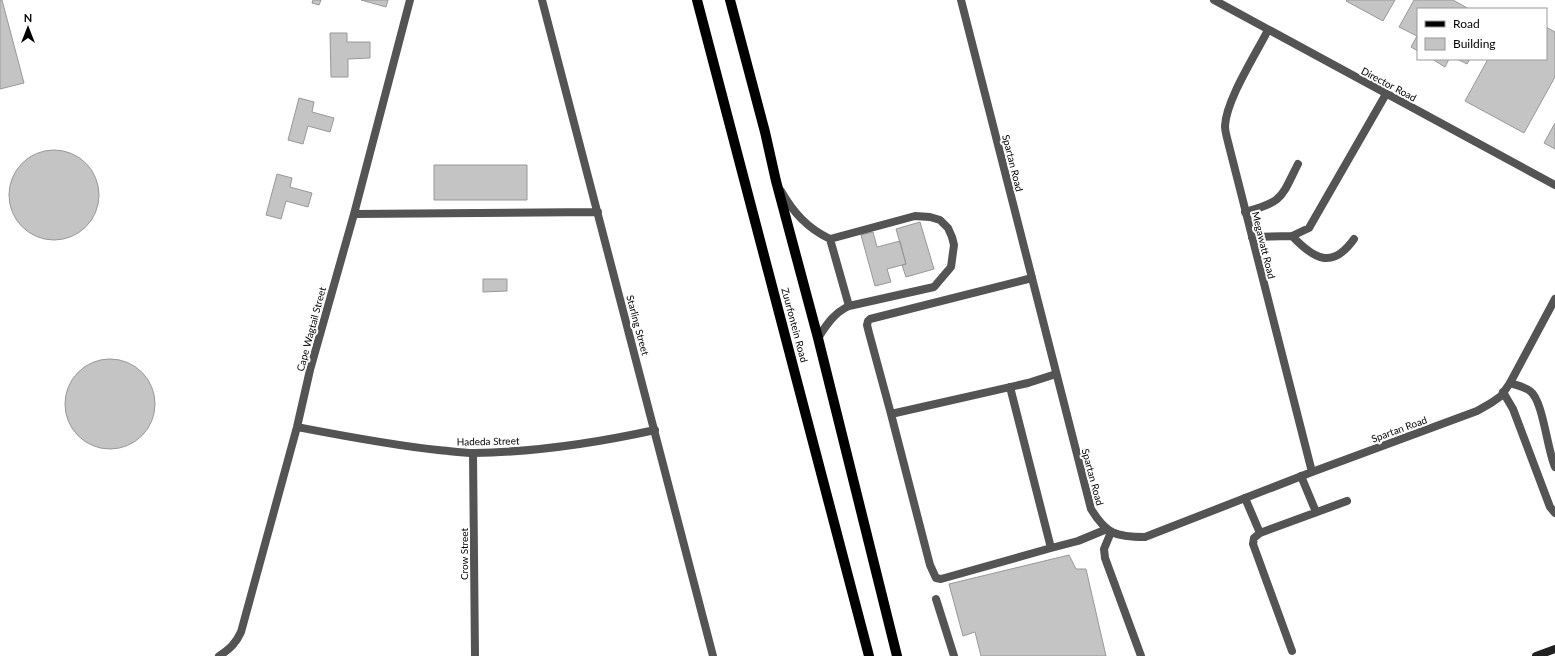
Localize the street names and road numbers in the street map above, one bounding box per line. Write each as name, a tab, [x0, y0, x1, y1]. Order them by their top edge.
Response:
street label: Director Road	[1359, 64, 1419, 104]
street label: Spartan Road	[1000, 133, 1026, 193]
street label: Megawatt Road	[1250, 210, 1278, 280]
street label: Cape Wagtail Street	[294, 285, 328, 373]
street label: Zuurfontein Road	[779, 286, 811, 364]
street label: Starling Street	[624, 294, 652, 357]
street label: Spartan Road	[1369, 413, 1429, 445]
street label: Hadeda Street	[457, 434, 520, 448]
street label: Spartan Road	[1080, 447, 1106, 507]
street label: Crow Street	[458, 527, 470, 580]

